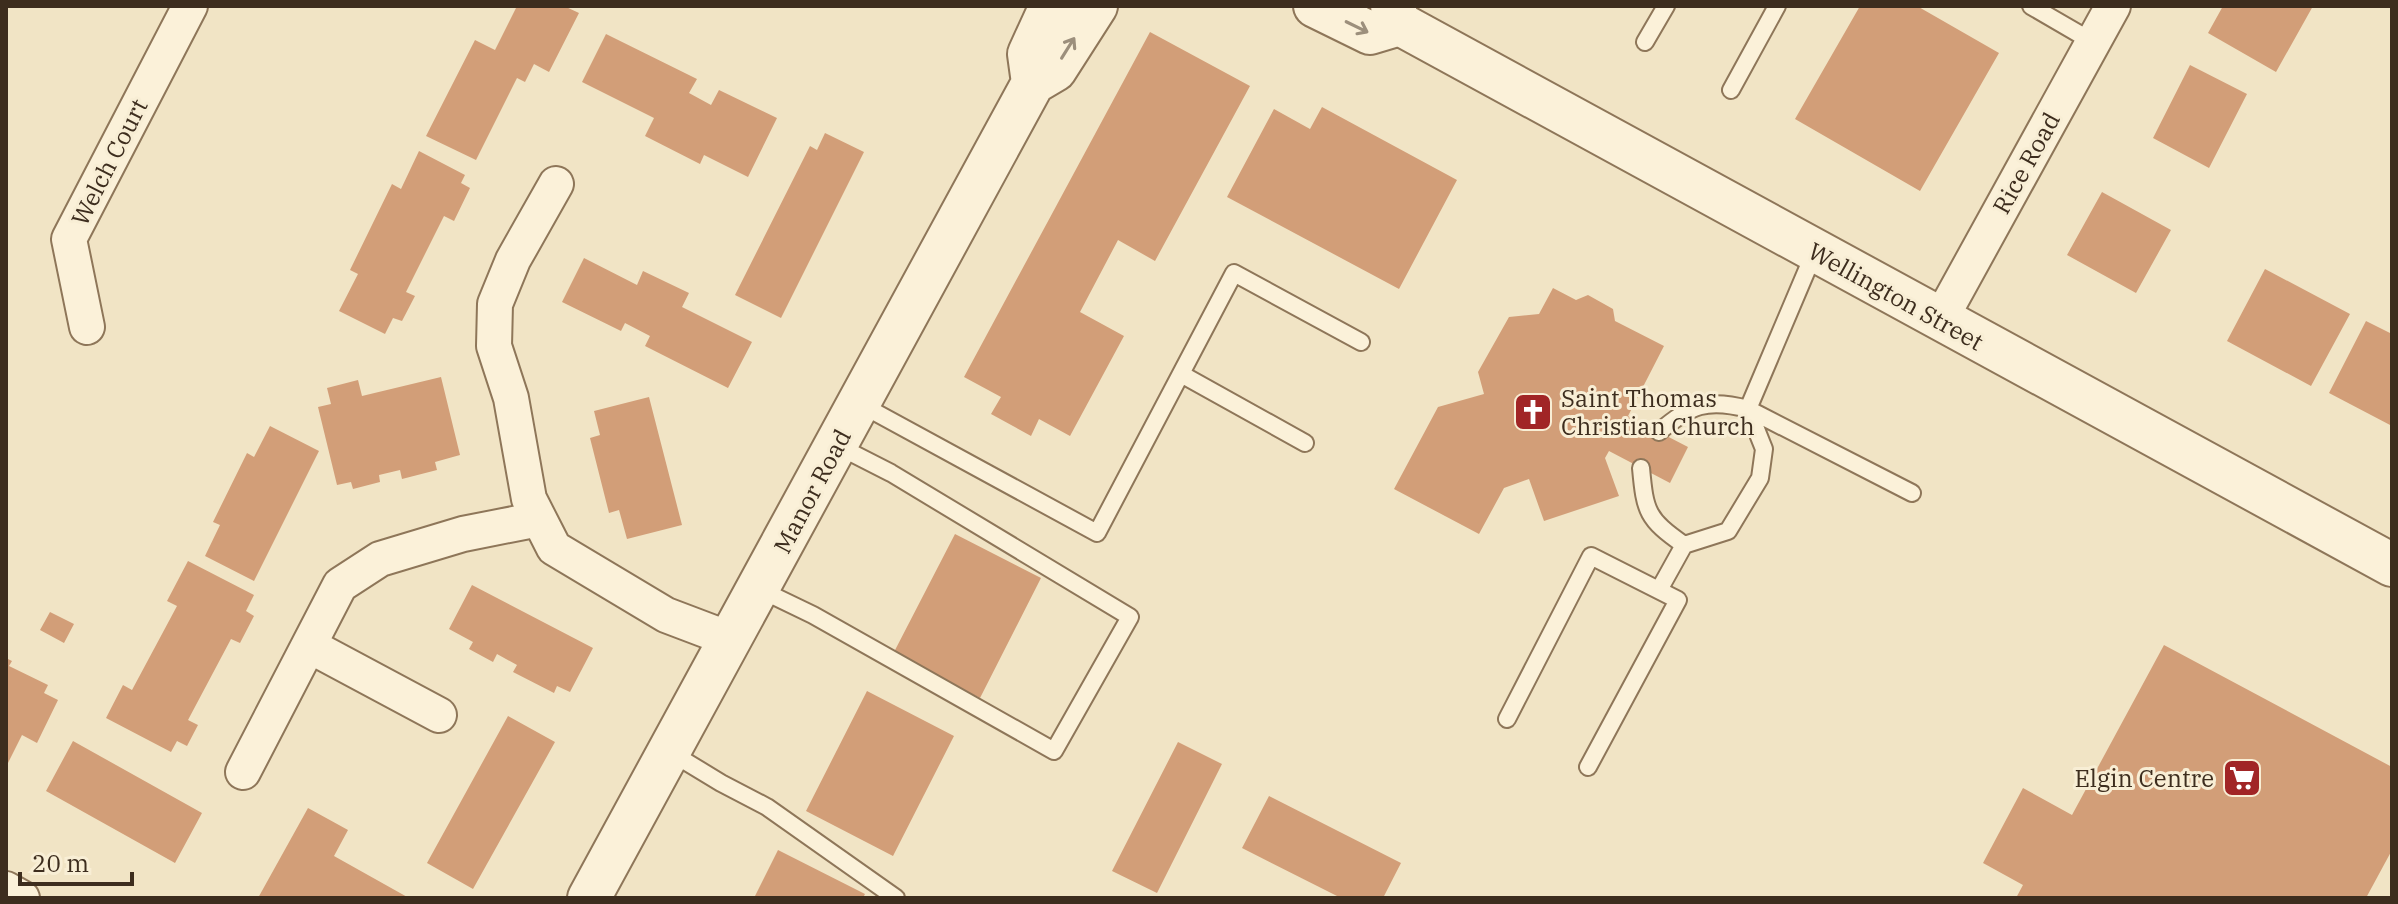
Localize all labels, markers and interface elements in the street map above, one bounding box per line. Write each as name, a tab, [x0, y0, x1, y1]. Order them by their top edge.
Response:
one-way arrow	[1344, 19, 1368, 35]
one-way arrow	[1060, 37, 1076, 60]
street label: Welch Court	[63, 93, 155, 231]
street label: Rice Road	[1985, 106, 2067, 220]
street label: Wellington Street	[1803, 235, 1989, 357]
place label: Saint Thomas Christian Church	[1561, 382, 1755, 442]
church icon: Saint Thomas Christian Church	[1512, 391, 1554, 433]
street label: Manor Road	[766, 423, 858, 559]
supermarket icon: Elgin Centre	[2221, 757, 2263, 799]
place label: Elgin Centre	[2074, 762, 2214, 794]
scale bar	[20, 836, 132, 886]
text: 20 m	[32, 847, 89, 879]

